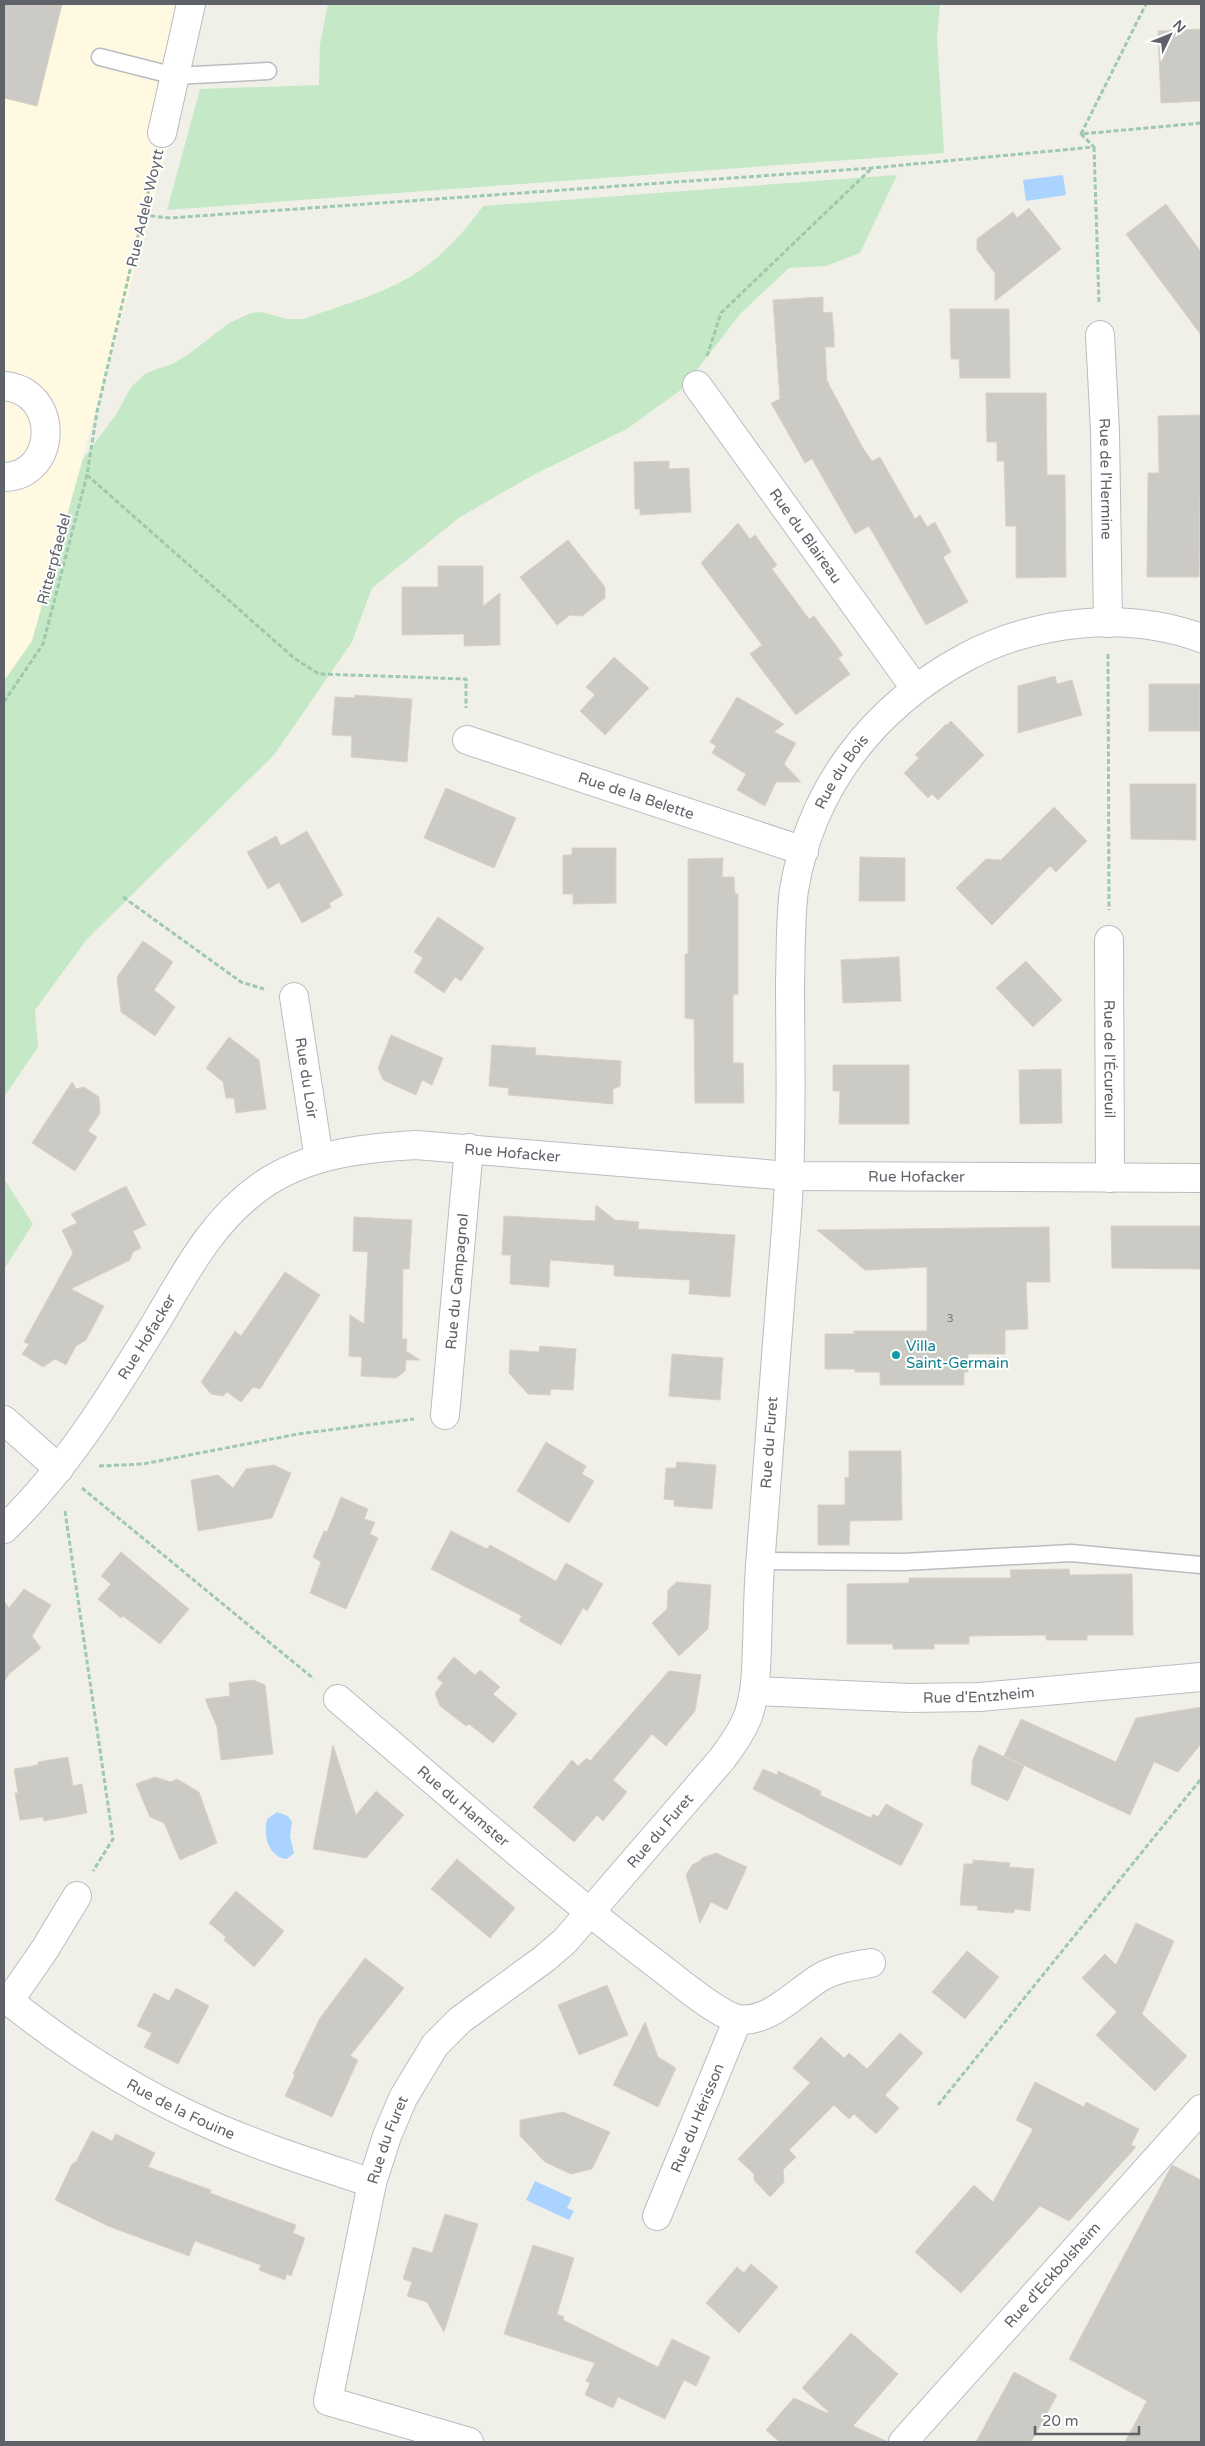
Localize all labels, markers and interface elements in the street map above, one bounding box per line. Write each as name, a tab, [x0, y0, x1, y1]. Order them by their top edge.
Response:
north arrow	[1145, 10, 1195, 60]
text: N	[1169, 17, 1189, 36]
street label: Rue Adele Woytt	[123, 147, 167, 269]
street label: Rue de l'Hermine	[1095, 418, 1116, 540]
street label: Rue du Blaireau	[765, 485, 846, 587]
street label: Ritterpfaedel	[33, 512, 75, 606]
street label: Rue du Bois	[811, 731, 872, 812]
street label: Rue de la Belette	[576, 768, 696, 823]
street label: Rue de l'Écureuil	[1100, 1000, 1119, 1118]
street label: Rue du Loir	[291, 1036, 322, 1120]
street label: Rue Hofacker	[463, 1140, 562, 1166]
street label: Rue Hofacker	[868, 1167, 965, 1186]
street label: Rue du Campagnol	[442, 1213, 472, 1350]
street label: Rue Hofacker	[114, 1291, 180, 1383]
house number: 3	[946, 1311, 954, 1325]
place label: Villa Saint-Germain	[906, 1337, 1009, 1372]
marker: Villa Saint-Germain	[890, 1349, 902, 1361]
street label: Rue du Furet	[757, 1396, 782, 1489]
street label: Rue d'Entzheim	[923, 1683, 1035, 1707]
street label: Rue du Hamster	[414, 1762, 513, 1851]
street label: Rue du Furet	[623, 1790, 697, 1872]
street label: Rue du Hérisson	[667, 2061, 728, 2175]
street label: Rue de la Fouine	[123, 2075, 238, 2143]
street label: Rue du Furet	[363, 2093, 412, 2186]
street label: Rue d'Eckbolsheim	[1001, 2219, 1104, 2332]
scale bar	[1035, 2404, 1139, 2436]
text: 20 m	[1042, 2412, 1079, 2430]

